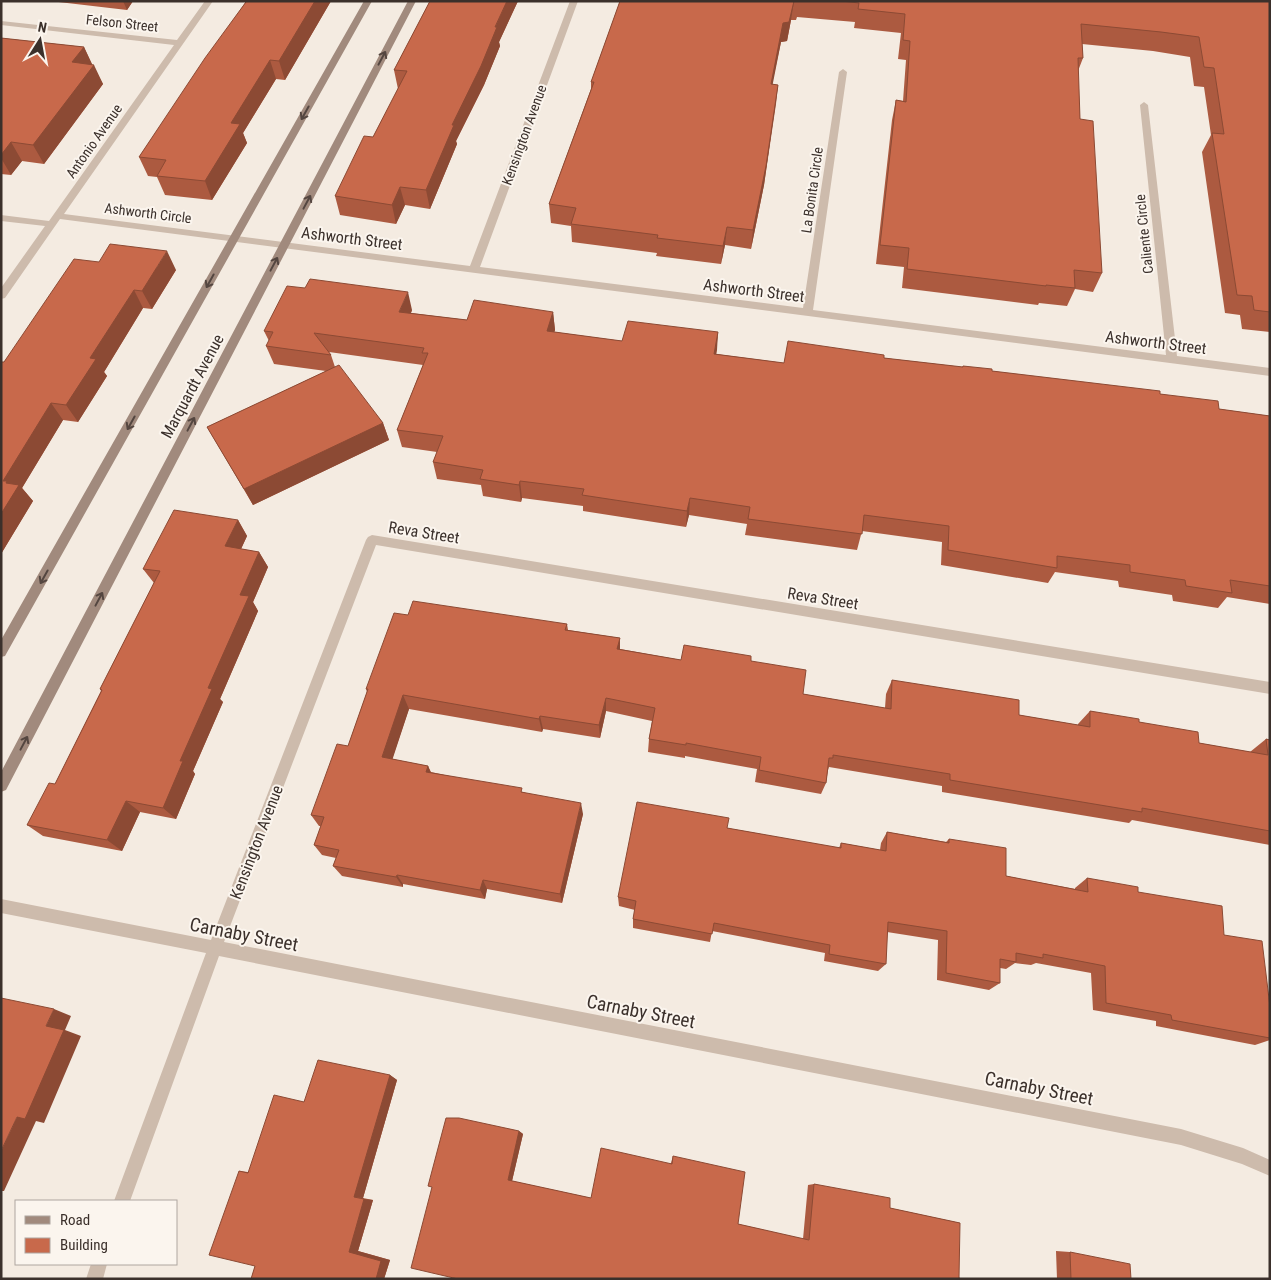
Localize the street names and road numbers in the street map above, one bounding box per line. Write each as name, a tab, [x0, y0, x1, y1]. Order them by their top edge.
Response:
street label: Felson Street	[85, 11, 159, 35]
street label: Kensington Avenue	[498, 82, 550, 187]
street label: Antonio Avenue	[63, 101, 126, 181]
street label: La Bonita Circle	[798, 145, 826, 234]
street label: Caliente Circle	[1132, 193, 1156, 275]
street label: Ashworth Circle	[104, 200, 193, 226]
street label: Ashworth Street	[300, 223, 404, 254]
street label: Ashworth Street	[702, 275, 806, 306]
street label: Ashworth Street	[1104, 327, 1208, 358]
street label: Marquardt Avenue	[157, 331, 228, 441]
street label: Reva Street	[387, 518, 461, 548]
street label: Reva Street	[786, 584, 860, 614]
street label: Kensington Avenue	[226, 783, 287, 902]
street label: Carnaby Street	[188, 913, 300, 956]
street label: Carnaby Street	[585, 990, 697, 1033]
street label: Carnaby Street	[983, 1067, 1095, 1110]

